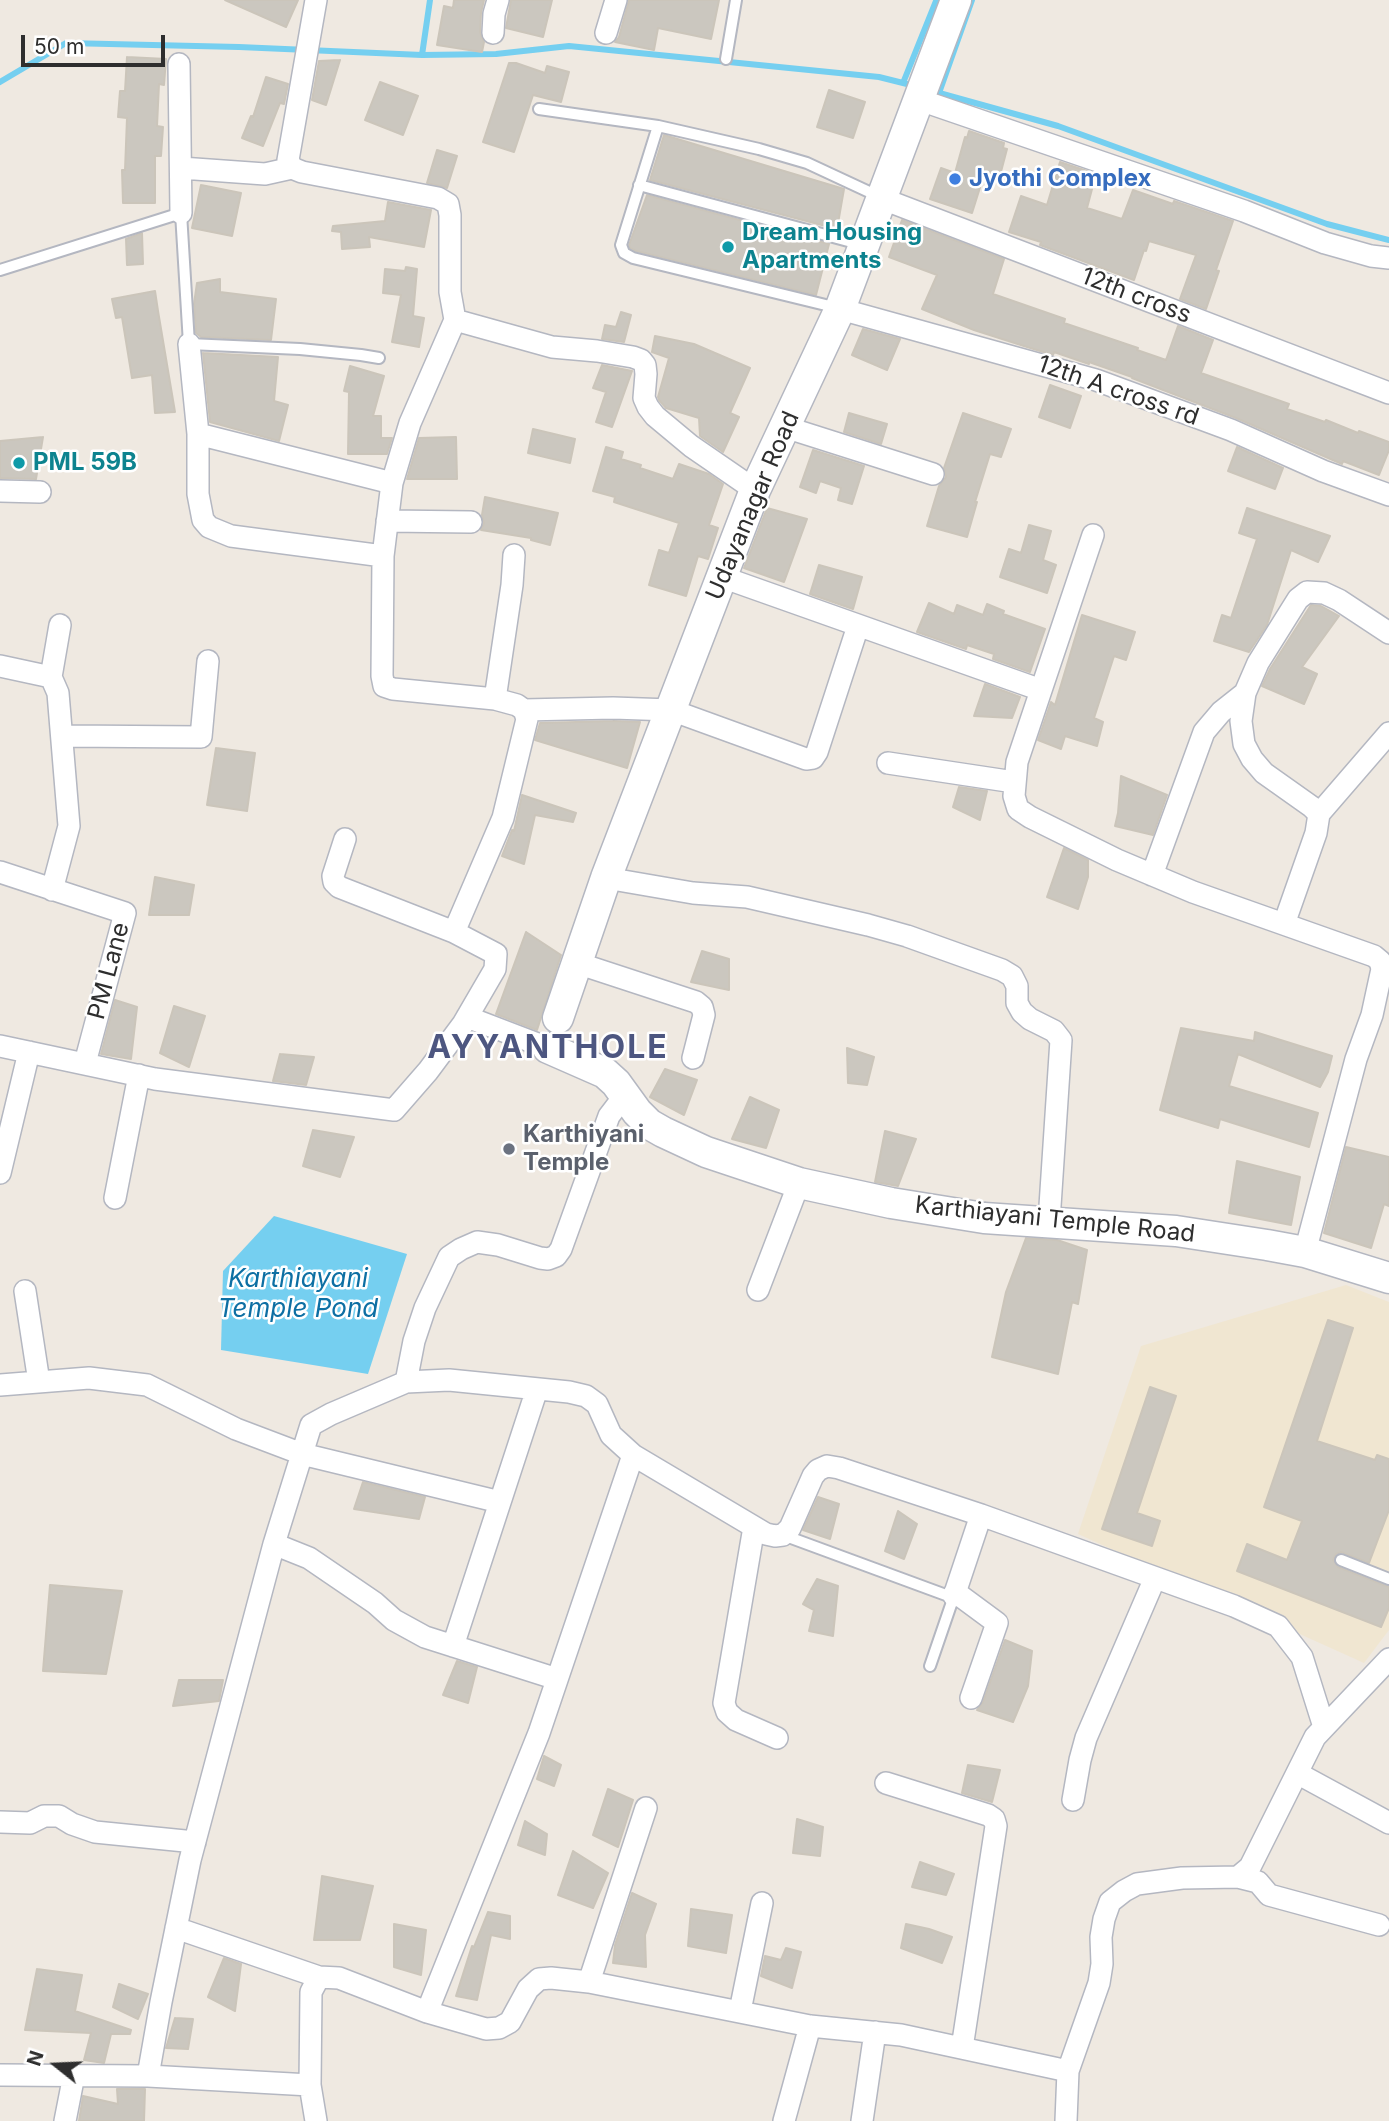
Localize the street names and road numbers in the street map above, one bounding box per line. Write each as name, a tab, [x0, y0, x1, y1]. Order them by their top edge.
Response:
street label: 12th cross	[1077, 262, 1195, 330]
street label: 12th A cross rd	[1034, 350, 1202, 432]
street label: Udayanagar Road	[700, 407, 806, 605]
street label: PM Lane	[82, 919, 136, 1023]
street label: Karthiayani Temple Road	[914, 1191, 1196, 1249]

